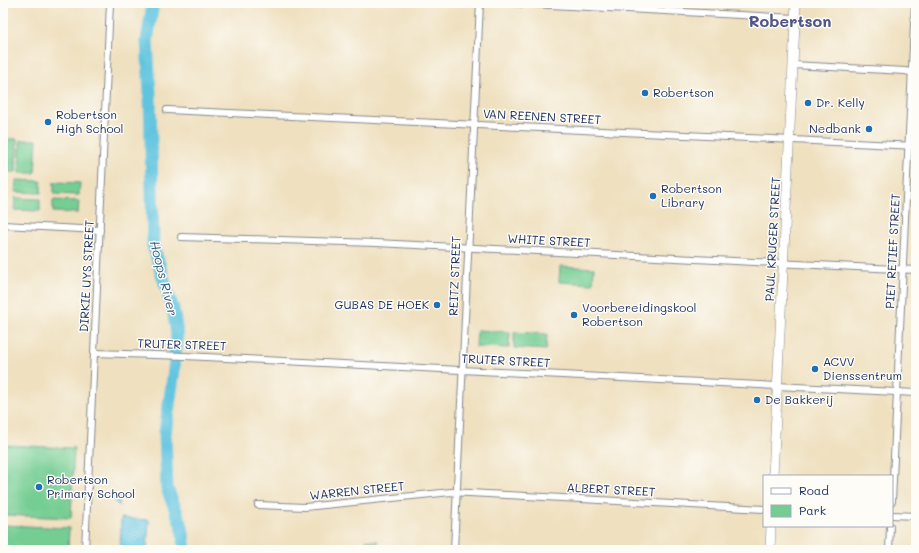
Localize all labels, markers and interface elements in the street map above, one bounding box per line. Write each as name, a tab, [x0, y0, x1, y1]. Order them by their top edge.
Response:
district label: Robertson	[749, 10, 831, 31]
place label: Robertson	[653, 84, 714, 100]
marker: Robertson	[640, 88, 650, 98]
place label: Dr. Kelly	[816, 94, 865, 110]
marker: Dr. Kelly	[803, 98, 813, 108]
street label: VAN REENEN STREET	[483, 105, 602, 127]
place label: Robertson High School	[56, 106, 124, 136]
marker: Robertson High School	[43, 117, 53, 127]
place label: Nedbank	[809, 120, 861, 136]
marker: Nedbank	[864, 124, 874, 134]
street label: PAUL KRUGER STREET	[761, 176, 783, 302]
place label: Robertson Library	[661, 180, 722, 210]
marker: Robertson Library	[648, 191, 658, 201]
street label: PIET RETIEF STREET	[881, 193, 903, 309]
street label: DIRKIE UYS STREET	[75, 219, 97, 333]
street label: WHITE STREET	[507, 230, 591, 250]
street label: REITZ STREET	[445, 235, 463, 316]
water label: Hoops River	[147, 238, 182, 318]
place label: GUBAS DE HOEK	[335, 296, 430, 312]
place label: Voorbereidingskool Robertson	[582, 299, 697, 329]
marker: GUBAS DE HOEK	[432, 300, 442, 310]
marker: Voorbereidingskool Robertson	[569, 310, 579, 320]
street label: TRUTER STREET	[137, 334, 227, 354]
street label: TRUTER STREET	[461, 350, 551, 370]
place label: ACVV Dienssentrum	[823, 353, 902, 383]
marker: ACVV Dienssentrum	[810, 364, 820, 374]
place label: De Bakkerij	[765, 391, 833, 407]
marker: De Bakkerij	[752, 395, 762, 405]
place label: Robertson Primary School	[47, 471, 135, 501]
legend	[763, 475, 893, 527]
street label: WARREN STREET	[309, 477, 405, 503]
street label: ALBERT STREET	[566, 479, 656, 499]
marker: Robertson Primary School	[34, 482, 44, 492]
text: Road	[799, 482, 829, 498]
text: Park	[799, 502, 826, 518]

